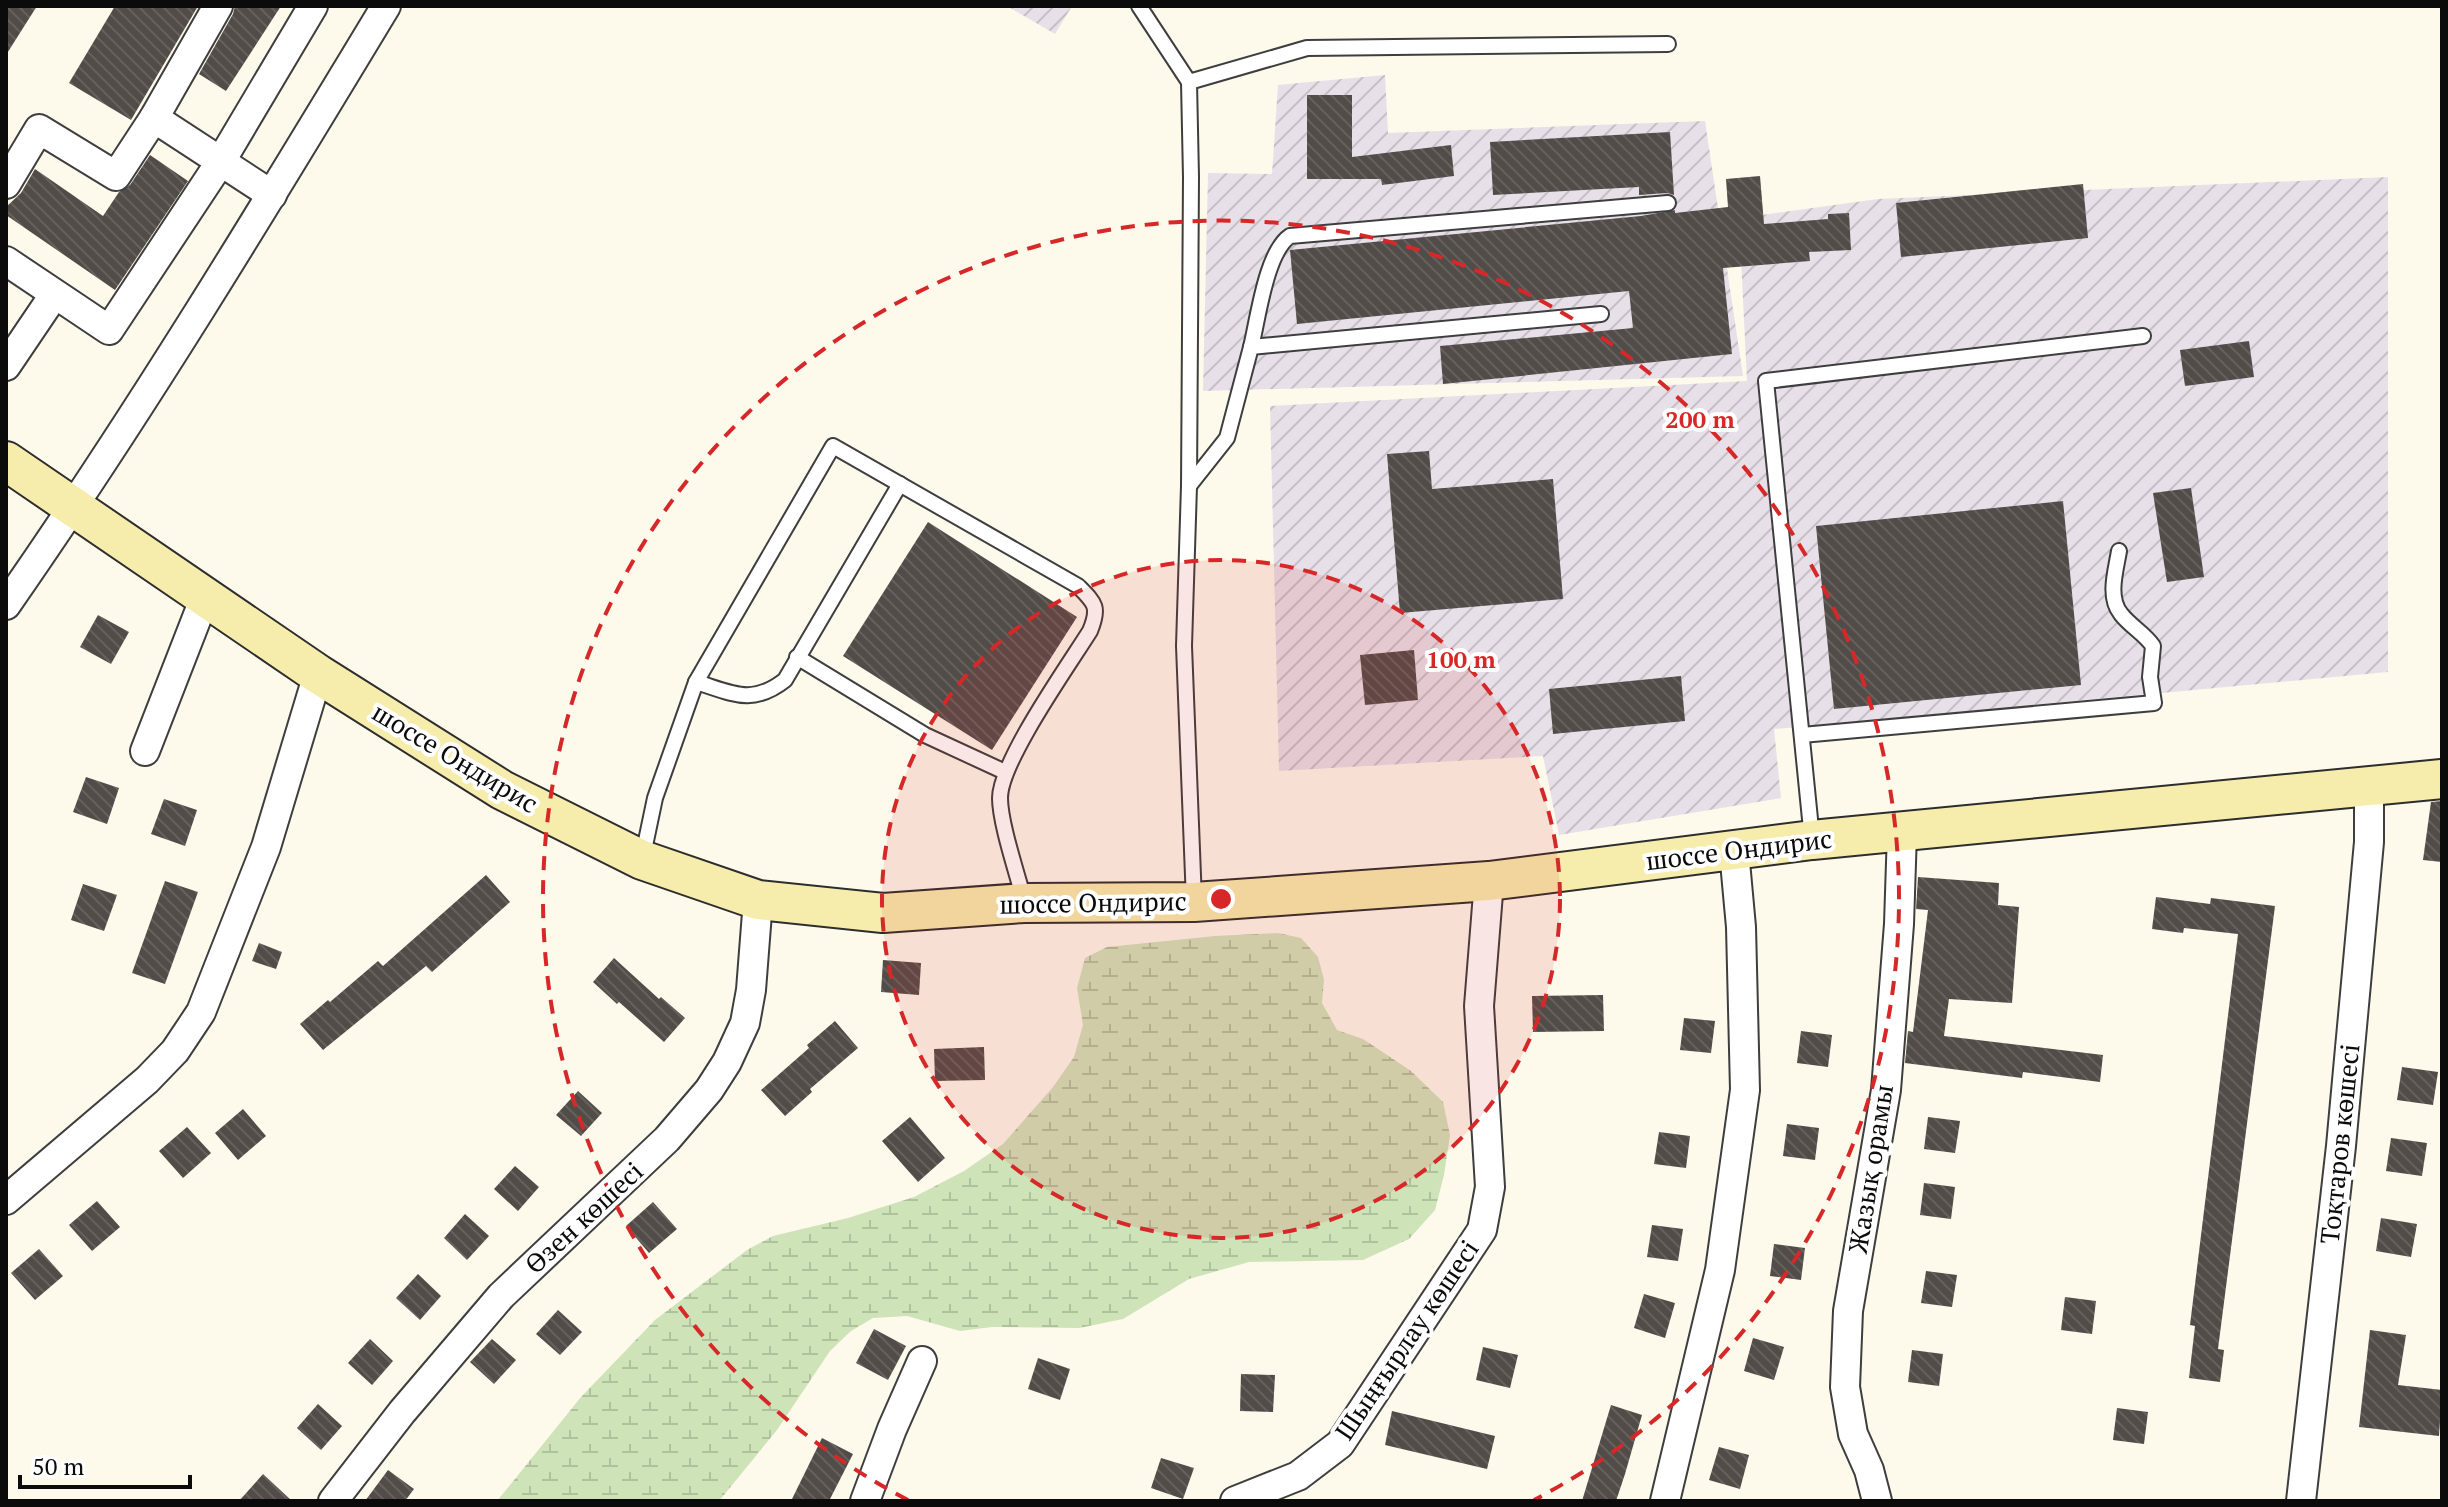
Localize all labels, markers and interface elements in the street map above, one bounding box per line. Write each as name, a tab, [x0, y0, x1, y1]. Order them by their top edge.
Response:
text: 200 m	[1665, 403, 1735, 435]
text: 100 m	[1426, 643, 1496, 675]
street label: шоссе Ондирис	[366, 694, 545, 820]
street label: шоссе Ондирис	[1644, 821, 1834, 877]
street label: шоссе Ондирис	[999, 883, 1187, 921]
centre of rings	[1207, 885, 1235, 913]
street label: Тоқтаров көшесі	[2312, 1042, 2366, 1246]
street label: Жазық орамы	[1840, 1082, 1900, 1256]
street label: Өзен көшесі	[517, 1154, 650, 1281]
street label: Шыңғырлау көшесі	[1327, 1233, 1486, 1446]
scale bar	[20, 1439, 190, 1489]
text: 50 m	[32, 1450, 84, 1482]

